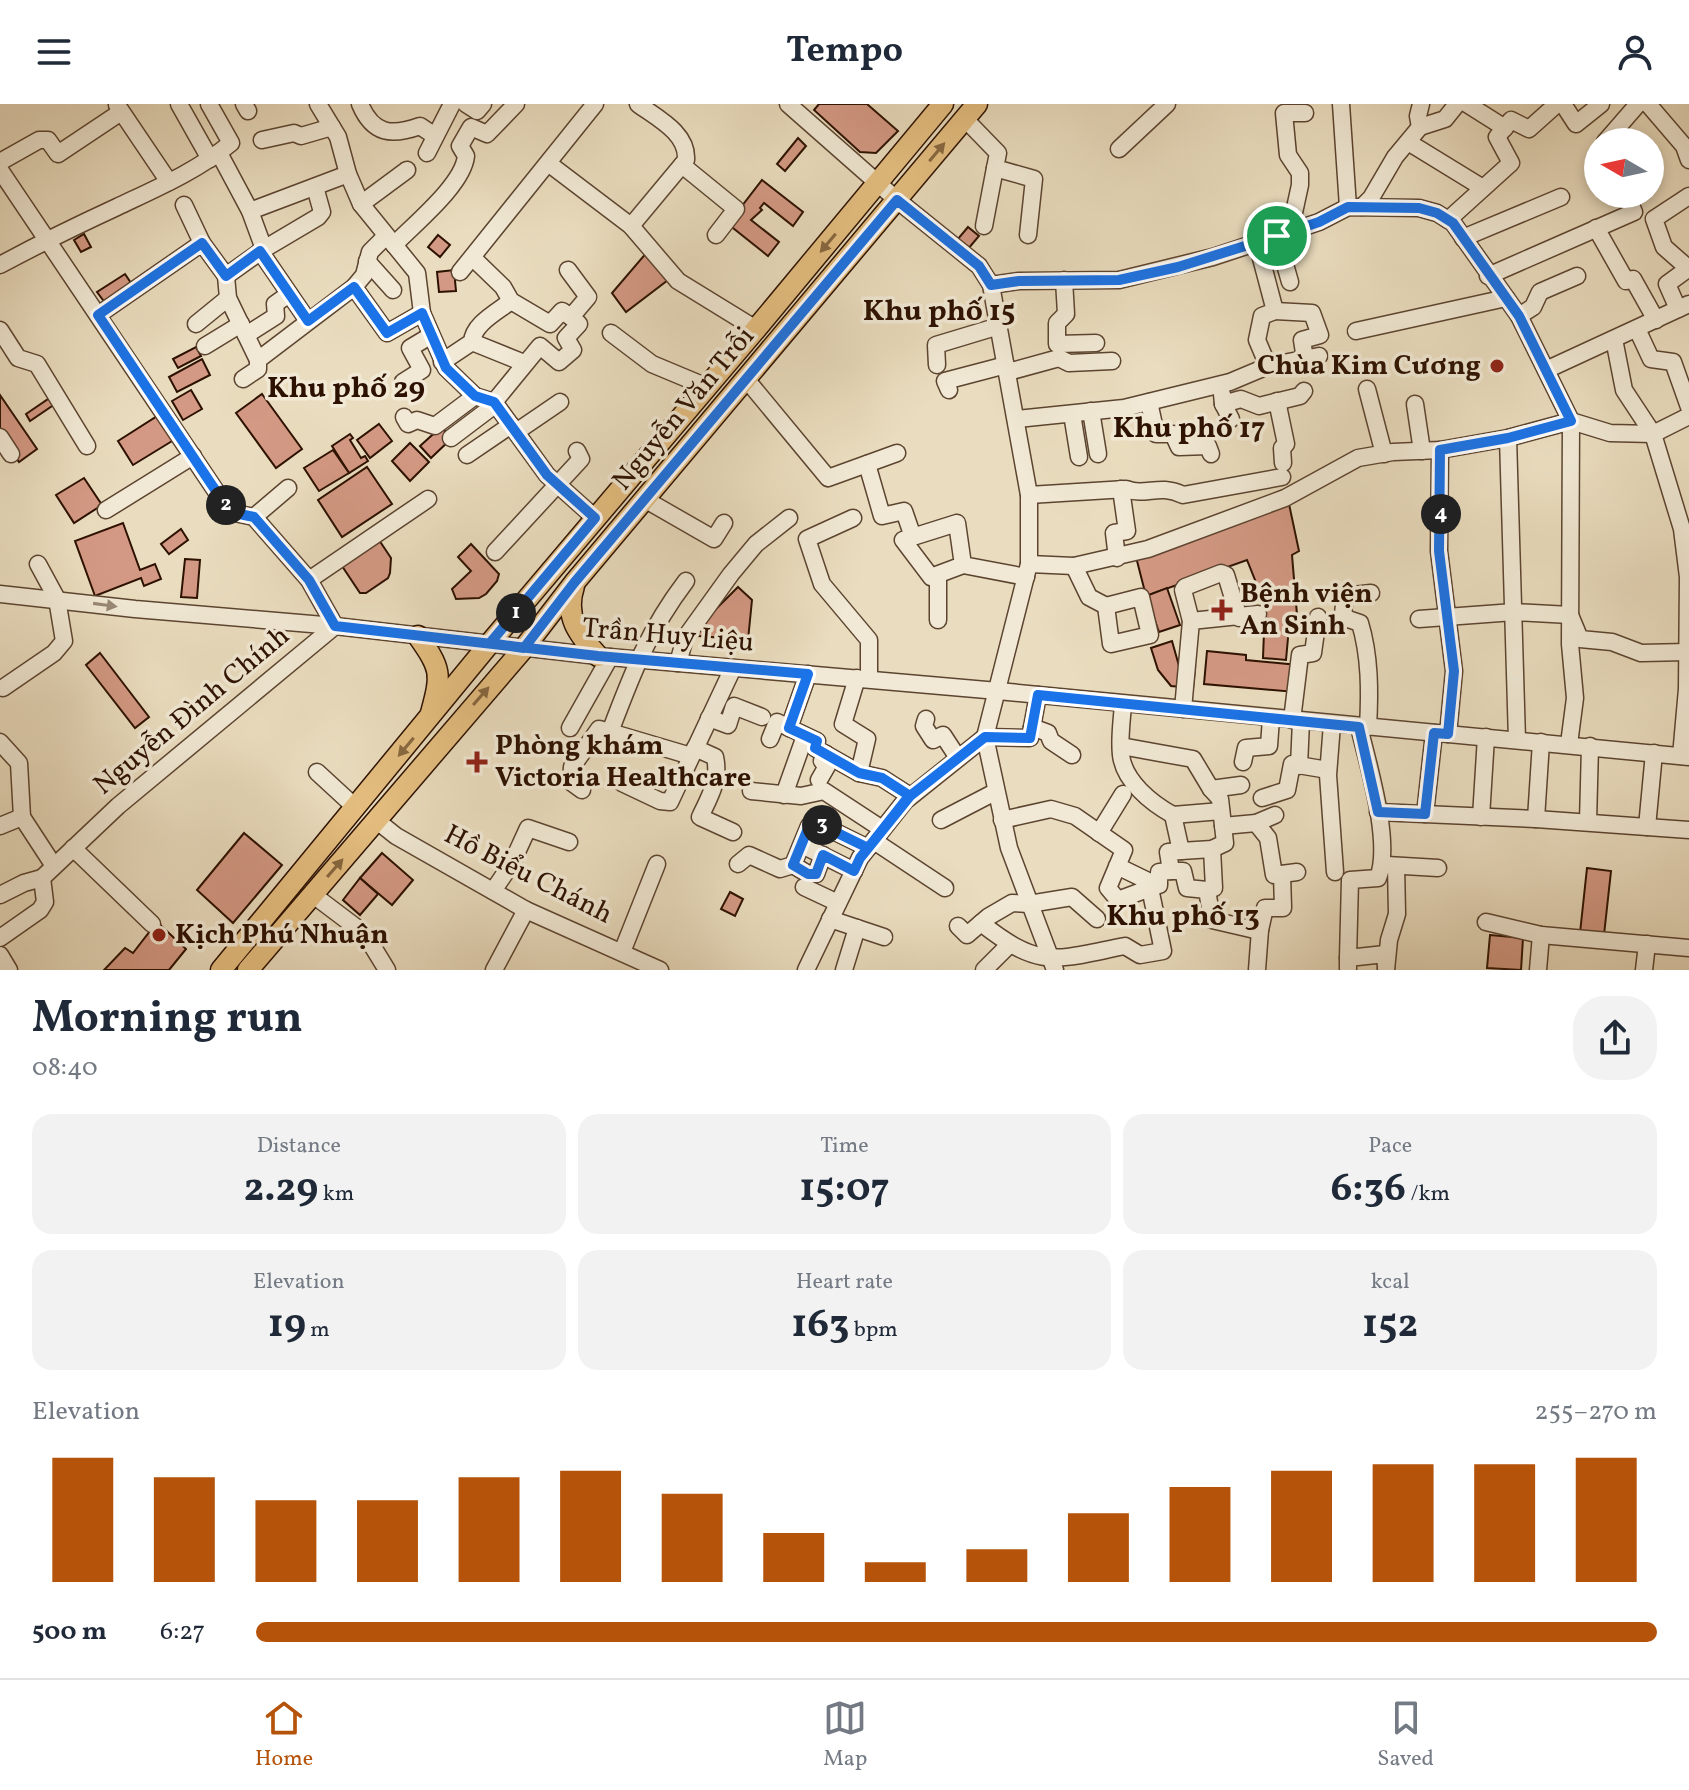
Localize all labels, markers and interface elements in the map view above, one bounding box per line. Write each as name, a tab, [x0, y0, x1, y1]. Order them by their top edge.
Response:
text: Tempo	[786, 27, 903, 77]
icon: menu	[32, 30, 76, 74]
icon: person	[1613, 30, 1657, 74]
north arrow	[1584, 128, 1664, 208]
map controls	[1584, 128, 1664, 208]
one-way arrow	[928, 142, 945, 162]
pin	[1243, 202, 1311, 270]
icon: arrive	[1255, 214, 1299, 258]
one-way arrow	[820, 233, 837, 253]
district label: Khu phố 15	[863, 291, 1015, 333]
street label: Nguyễn Văn Trỗi	[604, 319, 764, 499]
place label: Chùa Kim Cương	[1257, 347, 1481, 386]
marker: Chùa Kim Cương	[1488, 357, 1506, 375]
district label: Khu phố 29	[267, 368, 425, 410]
district label: Khu phố 17	[1113, 408, 1265, 450]
pin: 2	[206, 485, 246, 525]
text: 2	[220, 489, 232, 520]
pin: 4	[1421, 494, 1461, 534]
text: 4	[1434, 498, 1448, 529]
place label: Bệnh viện An Sinh	[1240, 575, 1373, 646]
pin: 1	[496, 593, 536, 633]
text: 1	[512, 597, 520, 628]
one-way arrow	[93, 599, 118, 612]
marker: Bệnh viện An Sinh	[1211, 599, 1233, 621]
street label: Trần Huy Liệu	[580, 609, 756, 663]
street label: Nguyễn Đình Chính	[86, 617, 298, 805]
one-way arrow	[472, 686, 489, 706]
place label: Phòng khám Victoria Healthcare	[495, 727, 751, 798]
one-way arrow	[398, 737, 415, 757]
marker: Phòng khám Victoria Healthcare	[466, 751, 488, 773]
pin: 3	[802, 805, 842, 845]
text: 3	[816, 809, 828, 840]
street label: Hồ Biểu Chánh	[437, 816, 619, 934]
one-way arrow	[326, 858, 343, 878]
district label: Khu phố 13	[1106, 896, 1260, 938]
place label: Kịch Phú Nhuận	[175, 916, 389, 955]
marker: Kịch Phú Nhuận	[150, 926, 168, 944]
text: Morning run	[32, 989, 303, 1050]
button: share	[1573, 996, 1657, 1080]
text: 08:40	[32, 1050, 98, 1086]
text: Distance	[257, 1131, 341, 1162]
text: Time	[820, 1131, 869, 1162]
text: Pace	[1368, 1131, 1412, 1162]
text: 2.29	[243, 1162, 318, 1218]
text: 15:07	[799, 1162, 890, 1218]
text: 6:36	[1330, 1162, 1406, 1218]
text: km	[318, 1179, 354, 1210]
text: /km	[1406, 1179, 1450, 1210]
text: Elevation	[253, 1267, 345, 1298]
text: Heart rate	[796, 1267, 893, 1298]
text: kcal	[1371, 1267, 1410, 1298]
text: 19	[268, 1298, 306, 1354]
text: 163	[791, 1298, 849, 1354]
text: 152	[1362, 1298, 1418, 1354]
text: m	[306, 1315, 330, 1346]
text: bpm	[849, 1315, 898, 1346]
text: Elevation	[32, 1394, 140, 1430]
text: 255–270 m	[1535, 1394, 1657, 1430]
text: 500 m	[32, 1614, 107, 1650]
text: 6:27	[160, 1614, 205, 1650]
tab: Home	[255, 1696, 313, 1775]
tab: Map	[823, 1696, 867, 1775]
tab: Saved	[1377, 1696, 1434, 1775]

